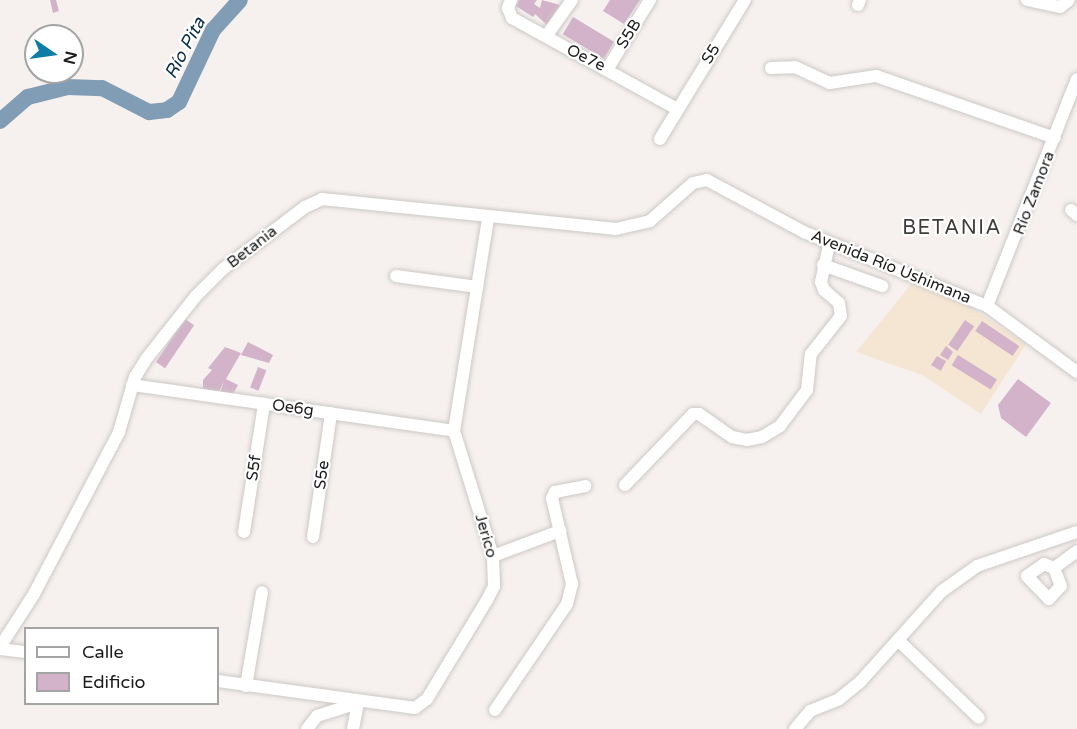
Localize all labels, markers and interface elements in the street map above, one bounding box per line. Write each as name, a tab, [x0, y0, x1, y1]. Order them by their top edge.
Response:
water label: Río Pita	[160, 14, 210, 82]
street label: S5B	[613, 16, 645, 52]
north arrow	[24, 24, 84, 84]
street label: Oe7e	[563, 40, 609, 76]
street label: S5	[698, 40, 724, 68]
text: N	[58, 49, 81, 66]
street label: Río Zamora	[1009, 148, 1059, 238]
district label: BETANIA	[902, 216, 1002, 240]
street label: Betania	[223, 222, 281, 272]
street label: Avenida Río Ushimana	[808, 226, 974, 308]
street label: Oe6g	[271, 396, 315, 420]
street label: S5f	[242, 454, 266, 482]
street label: S5e	[310, 459, 334, 491]
street label: Jerico	[471, 512, 501, 560]
legend	[24, 627, 219, 705]
text: Calle	[82, 641, 124, 663]
text: Edificio	[82, 671, 146, 693]

